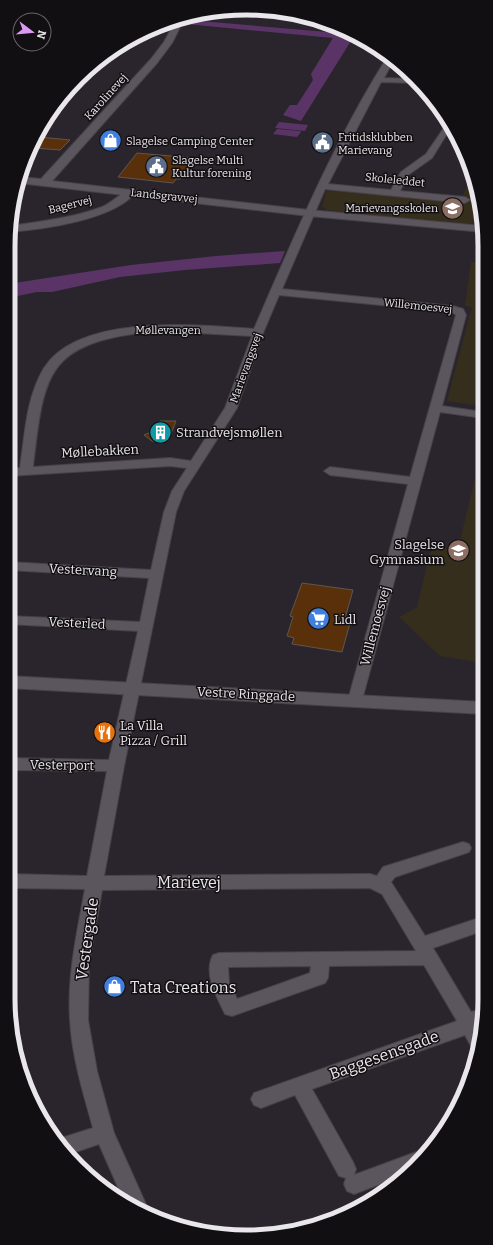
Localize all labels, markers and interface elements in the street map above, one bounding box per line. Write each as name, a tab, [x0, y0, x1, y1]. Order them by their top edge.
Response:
north arrow	[12, 12, 52, 52]
text: N	[34, 29, 49, 41]
street label: Karolinevej	[82, 71, 130, 123]
shop icon: Slagelse Camping Center	[97, 128, 123, 154]
public building icon: Fritidsklubben Marievang	[309, 130, 335, 156]
place label: Fritidsklubben Marievang	[338, 131, 413, 157]
place label: Slagelse Camping Center	[126, 135, 253, 148]
public building icon: Slagelse Multi Kultur forening	[144, 153, 170, 179]
place label: Slagelse Multi Kultur forening	[172, 154, 251, 180]
street label: Skoleleddet	[364, 170, 426, 190]
street label: Landsgravvej	[130, 186, 198, 206]
street label: Bagervej	[47, 193, 93, 217]
school or university icon: Marievangsskolen	[440, 195, 466, 221]
place label: Marievangsskolen	[345, 202, 438, 215]
street label: Willemoesvej	[383, 296, 453, 316]
street label: Møllevangen	[135, 324, 201, 337]
street label: Marievangsvej	[227, 331, 265, 405]
building icon: Strandvejsmøllen	[147, 419, 173, 445]
place label: Strandvejsmøllen	[176, 425, 283, 440]
street label: Møllebakken	[61, 441, 140, 461]
place label: Slagelse Gymnasium	[370, 537, 445, 567]
school or university icon: Slagelse Gymnasium	[446, 538, 472, 564]
street label: Vestervang	[49, 561, 117, 579]
street label: Willemoesvej	[357, 585, 393, 667]
supermarket icon: Lidl	[305, 606, 331, 632]
place label: Lidl	[334, 612, 357, 627]
street label: Vesterled	[48, 614, 106, 632]
street label: Vestre Ringgade	[197, 684, 295, 704]
place label: La Villa Pizza / Grill	[120, 718, 187, 748]
restaurant icon: La Villa Pizza / Grill	[92, 719, 118, 745]
street label: Vesterport	[30, 757, 95, 773]
street label: Marievej	[157, 873, 221, 892]
street label: Vestergade	[72, 897, 102, 981]
shop icon: Tata Creations	[102, 974, 128, 1000]
place label: Tata Creations	[130, 978, 236, 997]
street label: Baggesensgade	[327, 1026, 441, 1084]

